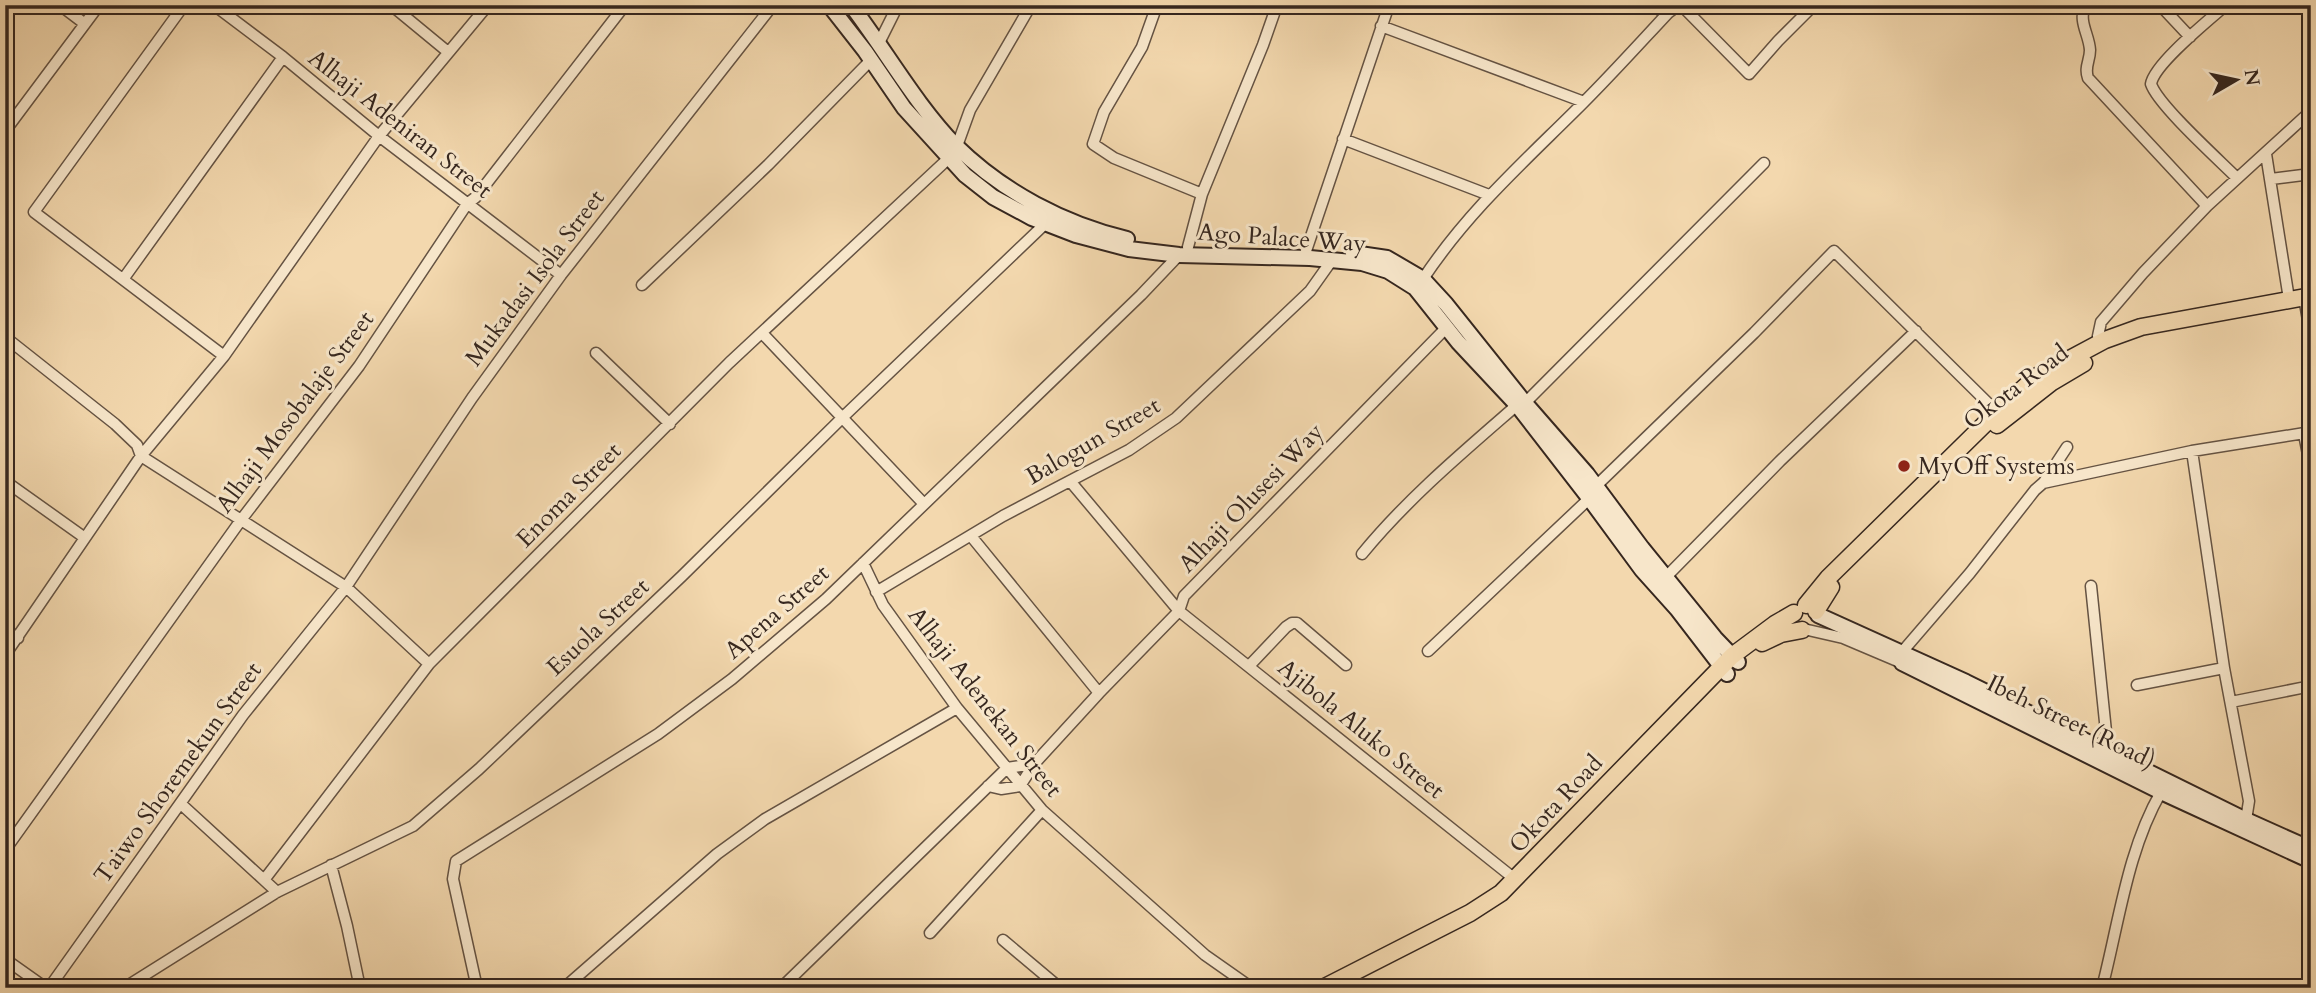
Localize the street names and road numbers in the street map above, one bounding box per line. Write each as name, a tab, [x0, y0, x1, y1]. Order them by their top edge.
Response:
street label: Alhaji Adeniran Street	[301, 42, 499, 206]
street label: Mukadasi Isola Street	[458, 183, 613, 373]
street label: Ago Palace Way	[1197, 216, 1368, 260]
street label: Alhaji Mosobalaje Street	[208, 304, 382, 520]
street label: Okota Road	[1957, 336, 2076, 437]
street label: Balogun Street	[1020, 389, 1167, 493]
street label: Alhaji Olusesi Way	[1171, 416, 1331, 580]
street label: Enoma Street	[509, 435, 629, 555]
street label: Apena Street	[718, 557, 837, 667]
street label: Esuola Street	[539, 570, 657, 683]
street label: Alhaji Adenekan Street	[900, 600, 1070, 804]
street label: Ajibola Aluko Street	[1271, 651, 1452, 807]
street label: Taiwo Shoremekun Street	[86, 655, 270, 890]
street label: Ibeh Street (Road)	[1981, 667, 2161, 777]
street label: Okota Road	[1502, 747, 1610, 860]

